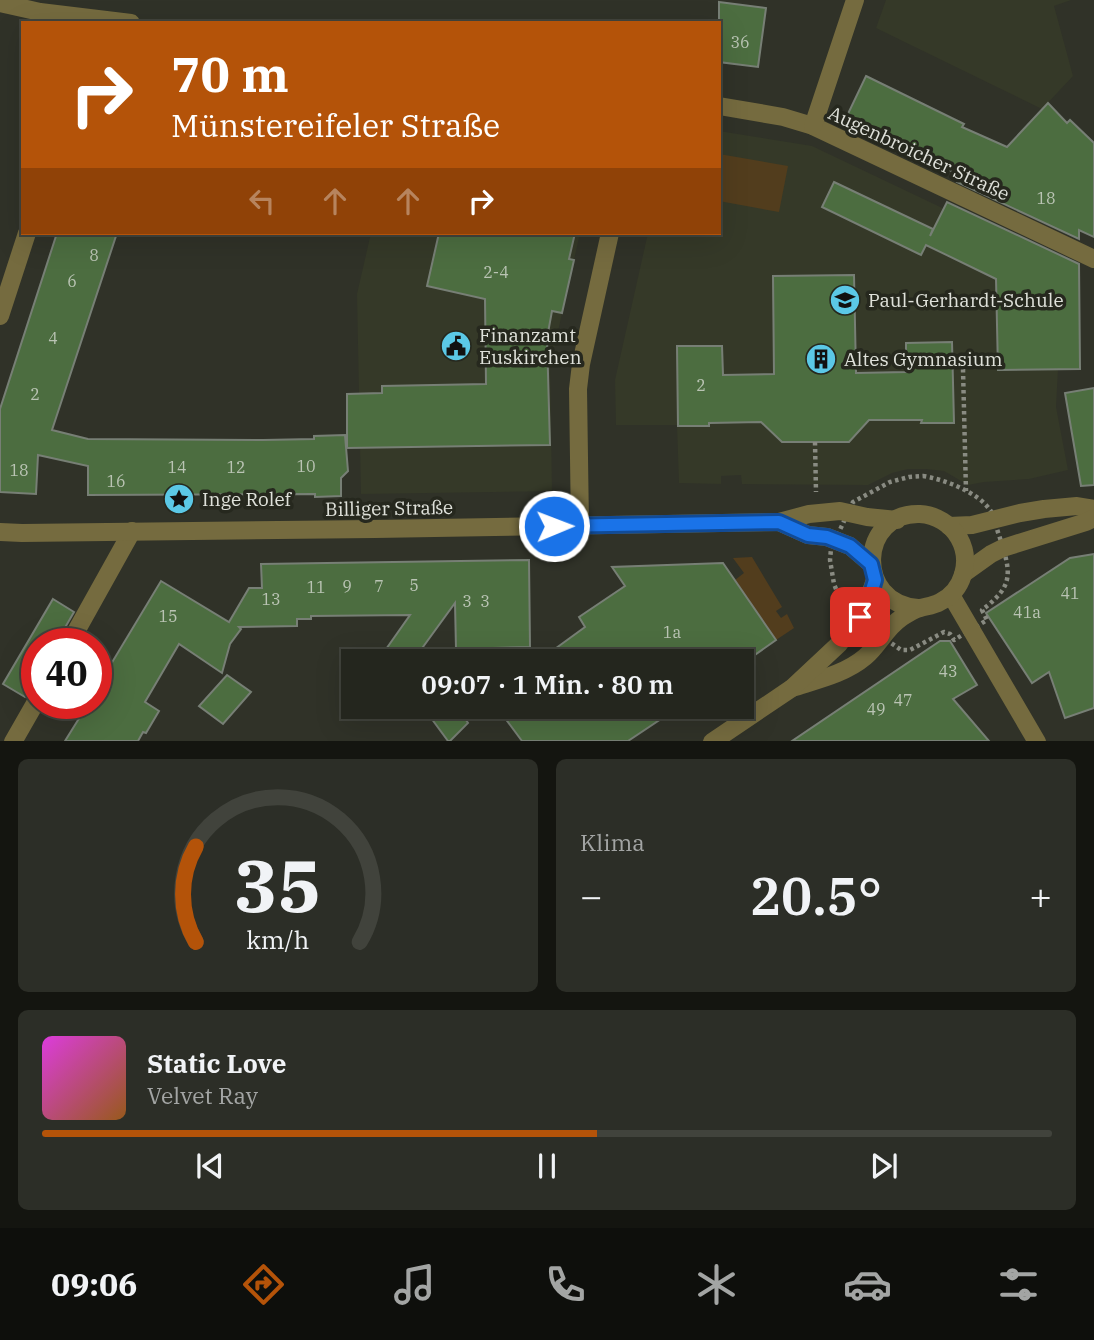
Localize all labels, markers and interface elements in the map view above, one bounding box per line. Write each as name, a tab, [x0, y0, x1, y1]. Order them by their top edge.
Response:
house number: 36	[730, 32, 750, 52]
text: 70 m	[171, 42, 289, 105]
icon: right	[56, 49, 147, 140]
street label: Augenbroicher Straße	[825, 100, 1013, 206]
text: Münstereifeler Straße	[171, 104, 500, 146]
icon: left	[243, 182, 281, 220]
icon: ahead	[316, 182, 354, 220]
icon: ahead	[389, 182, 427, 220]
icon: right	[462, 182, 500, 220]
house number: 18	[1036, 188, 1056, 208]
house number: 8	[89, 245, 99, 265]
house number: 2-4	[483, 262, 509, 282]
house number: 6	[67, 271, 77, 291]
school or university icon: Paul-Gerhardt-Schule	[828, 283, 862, 317]
place label: Paul-Gerhardt-Schule	[868, 288, 1064, 312]
place label: Finanzamt Euskirchen	[479, 323, 582, 369]
house number: 4	[48, 328, 58, 348]
public building icon: Finanzamt Euskirchen	[439, 329, 473, 363]
building icon: Altes Gymnasium	[804, 342, 838, 376]
place label: Altes Gymnasium	[844, 347, 1003, 371]
house number: 2	[696, 375, 706, 395]
house number: 2	[30, 384, 40, 404]
house number: 10	[296, 456, 316, 476]
house number: 14	[167, 457, 187, 477]
house number: 12	[226, 457, 246, 477]
house number: 18	[9, 460, 29, 480]
house number: 16	[106, 471, 126, 491]
place icon: Inge Rolef	[162, 482, 196, 516]
place label: Inge Rolef	[202, 487, 293, 511]
position arrow	[517, 489, 591, 563]
street label: Billiger Straße	[325, 495, 453, 521]
house number: 5	[409, 575, 419, 595]
house number: 9	[342, 576, 352, 596]
house number: 7	[374, 576, 384, 596]
house number: 11	[306, 577, 326, 597]
house number: 41	[1060, 583, 1080, 603]
pin	[830, 587, 890, 647]
house number: 13	[261, 589, 281, 609]
house number: 3	[462, 591, 472, 611]
house number: 3	[480, 591, 490, 611]
icon: arrive	[841, 598, 879, 636]
house number: 41a	[1013, 602, 1041, 622]
house number: 15	[158, 606, 178, 626]
house number: 1a	[663, 622, 681, 642]
speed limit sign: 40	[21, 628, 112, 719]
house number: 43	[938, 661, 958, 681]
text: 09:07 · 1 Min. · 80 m	[421, 667, 674, 701]
house number: 47	[893, 690, 913, 710]
house number: 49	[866, 699, 886, 719]
text: Klima	[580, 827, 645, 857]
text: 35	[234, 837, 322, 932]
text: 20.5°	[750, 862, 882, 929]
text: −	[580, 871, 603, 920]
text: +	[1029, 871, 1052, 920]
text: km/h	[246, 922, 310, 955]
text: Static Love	[147, 1046, 286, 1080]
text: Velvet Ray	[147, 1080, 258, 1110]
icon: previous	[191, 1147, 229, 1185]
icon: pause	[528, 1147, 566, 1185]
icon: next	[865, 1147, 903, 1185]
icon: directions	[239, 1260, 288, 1309]
icon: music	[390, 1260, 439, 1309]
icon: phone	[541, 1260, 590, 1309]
icon: climate	[692, 1260, 741, 1309]
icon: car	[843, 1260, 892, 1309]
icon: filters	[994, 1260, 1043, 1309]
text: 09:06	[51, 1263, 137, 1305]

